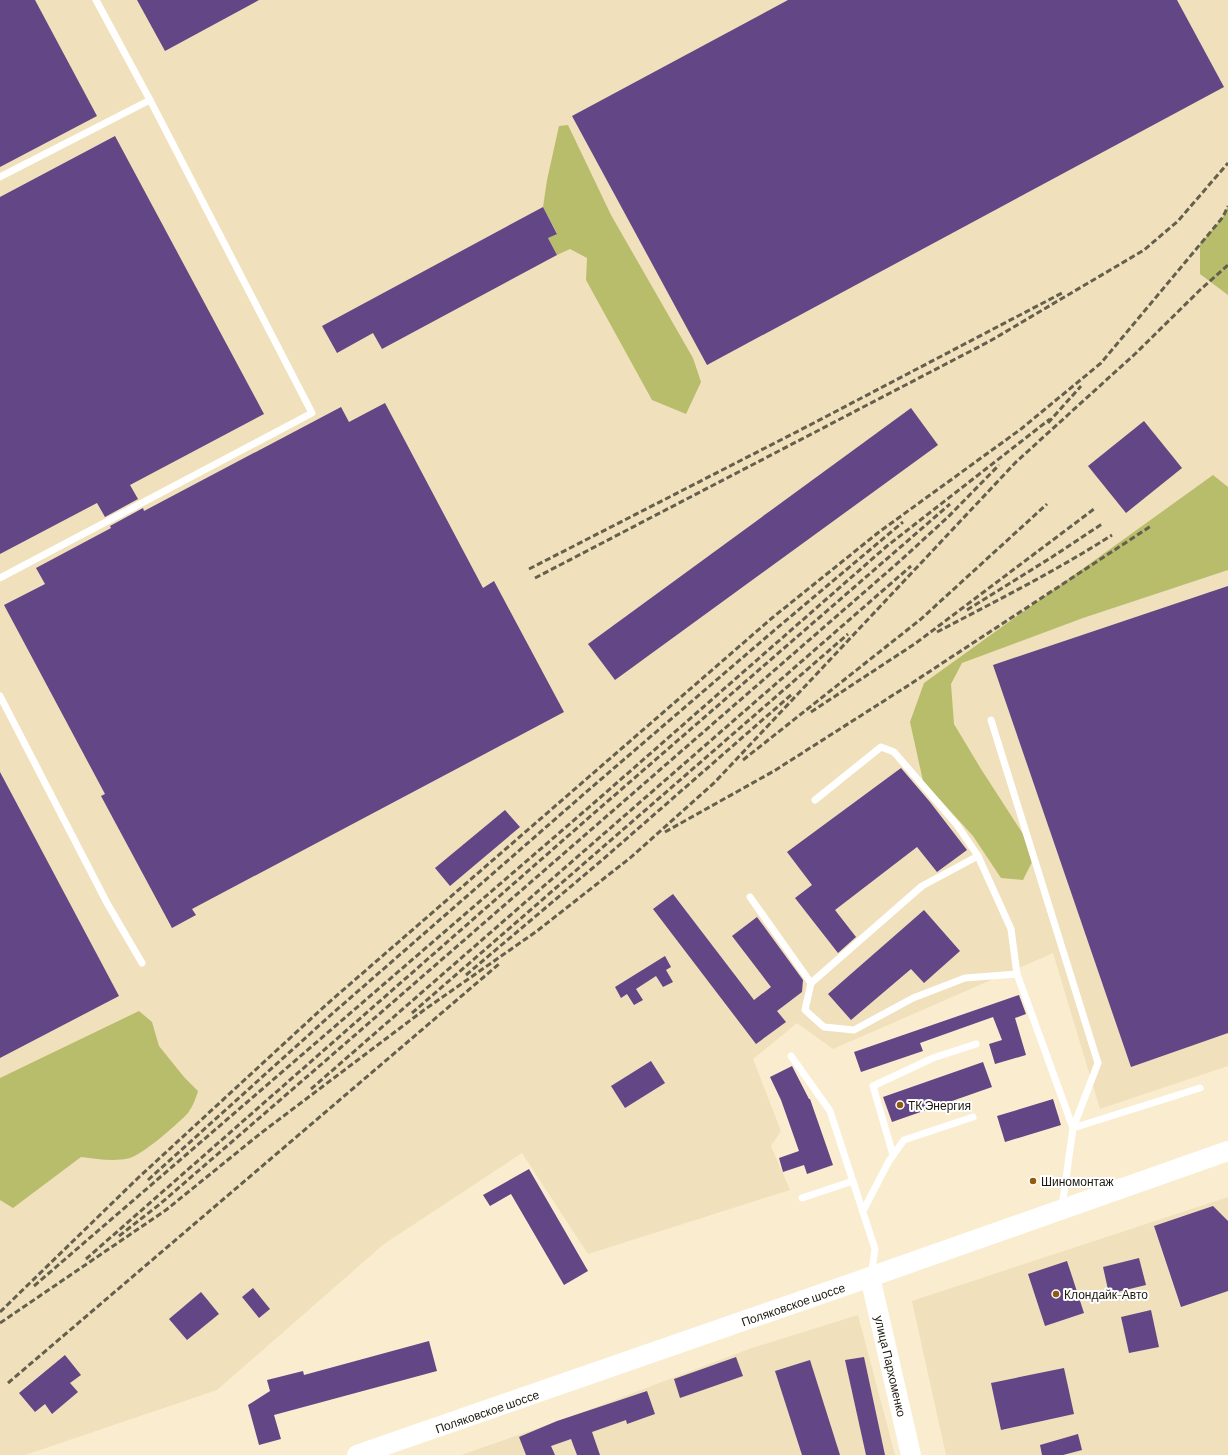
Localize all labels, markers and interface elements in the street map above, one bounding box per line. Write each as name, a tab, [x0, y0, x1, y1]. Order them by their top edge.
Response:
place label: ТК Энергия	[908, 1098, 971, 1113]
marker: ТК Энергия	[895, 1100, 905, 1110]
place label: Шиномонтаж	[1041, 1174, 1114, 1188]
marker: Шиномонтаж	[1028, 1176, 1038, 1186]
street label: Поляковское шоссе	[739, 1280, 847, 1328]
place label: Клондайк-Авто	[1064, 1287, 1148, 1302]
marker: Клондайк-Авто	[1051, 1289, 1061, 1299]
street label: улица Пархоменко	[872, 1314, 910, 1418]
street label: Поляковское шоссе	[433, 1387, 541, 1435]

